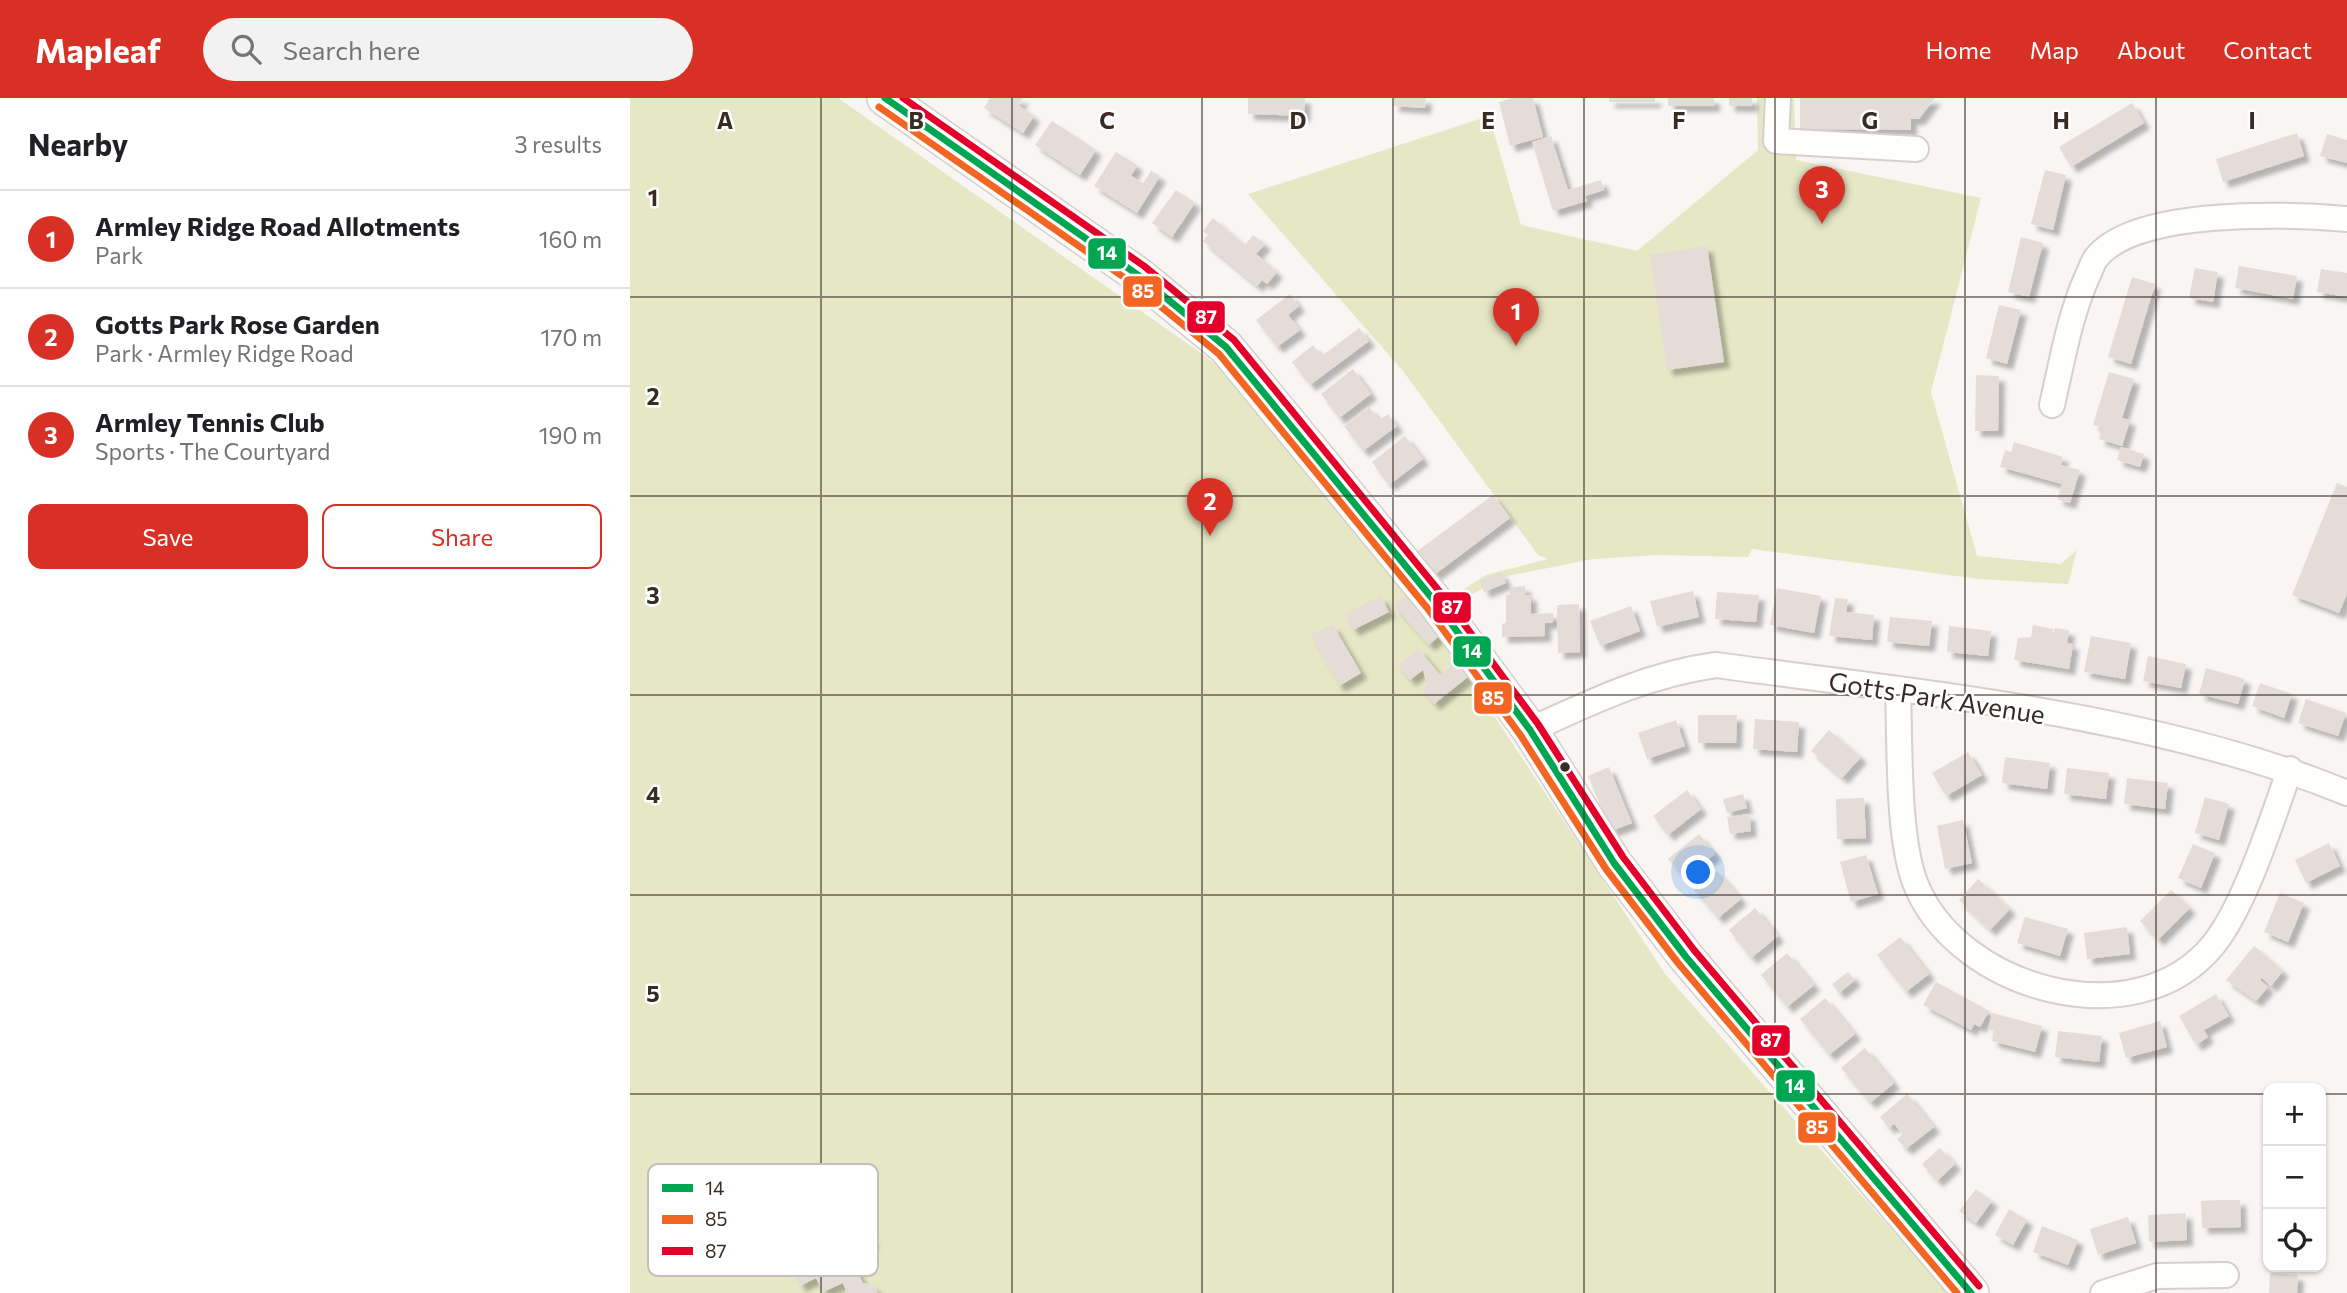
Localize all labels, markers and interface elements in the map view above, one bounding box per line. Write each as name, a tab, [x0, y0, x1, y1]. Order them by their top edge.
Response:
search box	[203, 18, 693, 81]
text: Mapleaf	[35, 29, 161, 70]
icon: search	[227, 30, 265, 68]
text: Search here	[283, 34, 420, 65]
text: Home	[1926, 35, 1992, 64]
text: Map	[2030, 35, 2079, 64]
text: About	[2117, 35, 2185, 64]
text: Contact	[2223, 35, 2312, 64]
text: A	[717, 106, 734, 134]
text: B	[908, 106, 924, 134]
text: C	[1099, 106, 1115, 134]
text: D	[1290, 106, 1307, 134]
text: E	[1481, 106, 1495, 134]
text: F	[1672, 106, 1686, 134]
text: G	[1862, 106, 1878, 134]
text: H	[2052, 106, 2070, 134]
text: I	[2248, 106, 2256, 134]
text: Nearby	[28, 125, 128, 162]
text: 3 results	[515, 130, 602, 158]
pin: 3	[1799, 166, 1845, 224]
text: 1	[648, 183, 658, 211]
text: Armley Ridge Road Allotments	[95, 210, 460, 241]
text: 1	[46, 225, 56, 253]
text: 160 m	[539, 225, 602, 253]
line badge: 14	[1087, 237, 1127, 270]
text: Park	[95, 241, 143, 269]
text: 14	[1097, 241, 1117, 264]
line badge: 85	[1122, 275, 1163, 308]
text: 85	[1132, 279, 1154, 302]
pin: 1	[1493, 288, 1539, 346]
line badge: 87	[1186, 300, 1226, 334]
text: 87	[1195, 305, 1217, 328]
text: Gotts Park Rose Garden	[95, 308, 380, 339]
text: 2	[44, 323, 58, 351]
text: 170 m	[541, 323, 602, 351]
text: Park · Armley Ridge Road	[95, 339, 354, 367]
text: 2	[646, 382, 660, 410]
text: Armley Tennis Club	[95, 406, 325, 437]
text: 3	[44, 421, 58, 449]
text: 190 m	[539, 421, 602, 449]
text: Sports · The Courtyard	[95, 437, 330, 465]
pin: 2	[1187, 478, 1233, 536]
button: Save	[28, 504, 308, 569]
button: Share	[322, 504, 602, 569]
text: 3	[646, 581, 660, 609]
line badge: 87	[1432, 591, 1472, 624]
text: 87	[1441, 595, 1463, 618]
line badge: 14	[1452, 635, 1492, 668]
text: 14	[1462, 639, 1482, 662]
street label: Gotts Park Avenue	[1827, 665, 2047, 729]
line badge: 85	[1473, 681, 1513, 715]
text: 85	[1482, 686, 1504, 709]
unlabelled marker	[1558, 760, 1572, 774]
text: 4	[646, 780, 660, 808]
your location	[1681, 855, 1715, 889]
text: 5	[646, 979, 660, 1007]
line badge: 87	[1751, 1024, 1791, 1057]
text: 87	[1760, 1028, 1782, 1051]
line badge: 14	[1775, 1069, 1816, 1103]
text: 14	[1785, 1074, 1805, 1097]
map controls	[2263, 1083, 2326, 1272]
button: +	[2263, 1083, 2326, 1146]
line badge: 85	[1797, 1111, 1837, 1144]
text: 85	[1806, 1115, 1828, 1138]
button: −	[2263, 1146, 2326, 1209]
legend	[648, 1164, 878, 1276]
text: 14	[705, 1176, 725, 1199]
text: 85	[705, 1207, 727, 1230]
button: locate	[2263, 1209, 2326, 1272]
text: 87	[705, 1239, 727, 1262]

